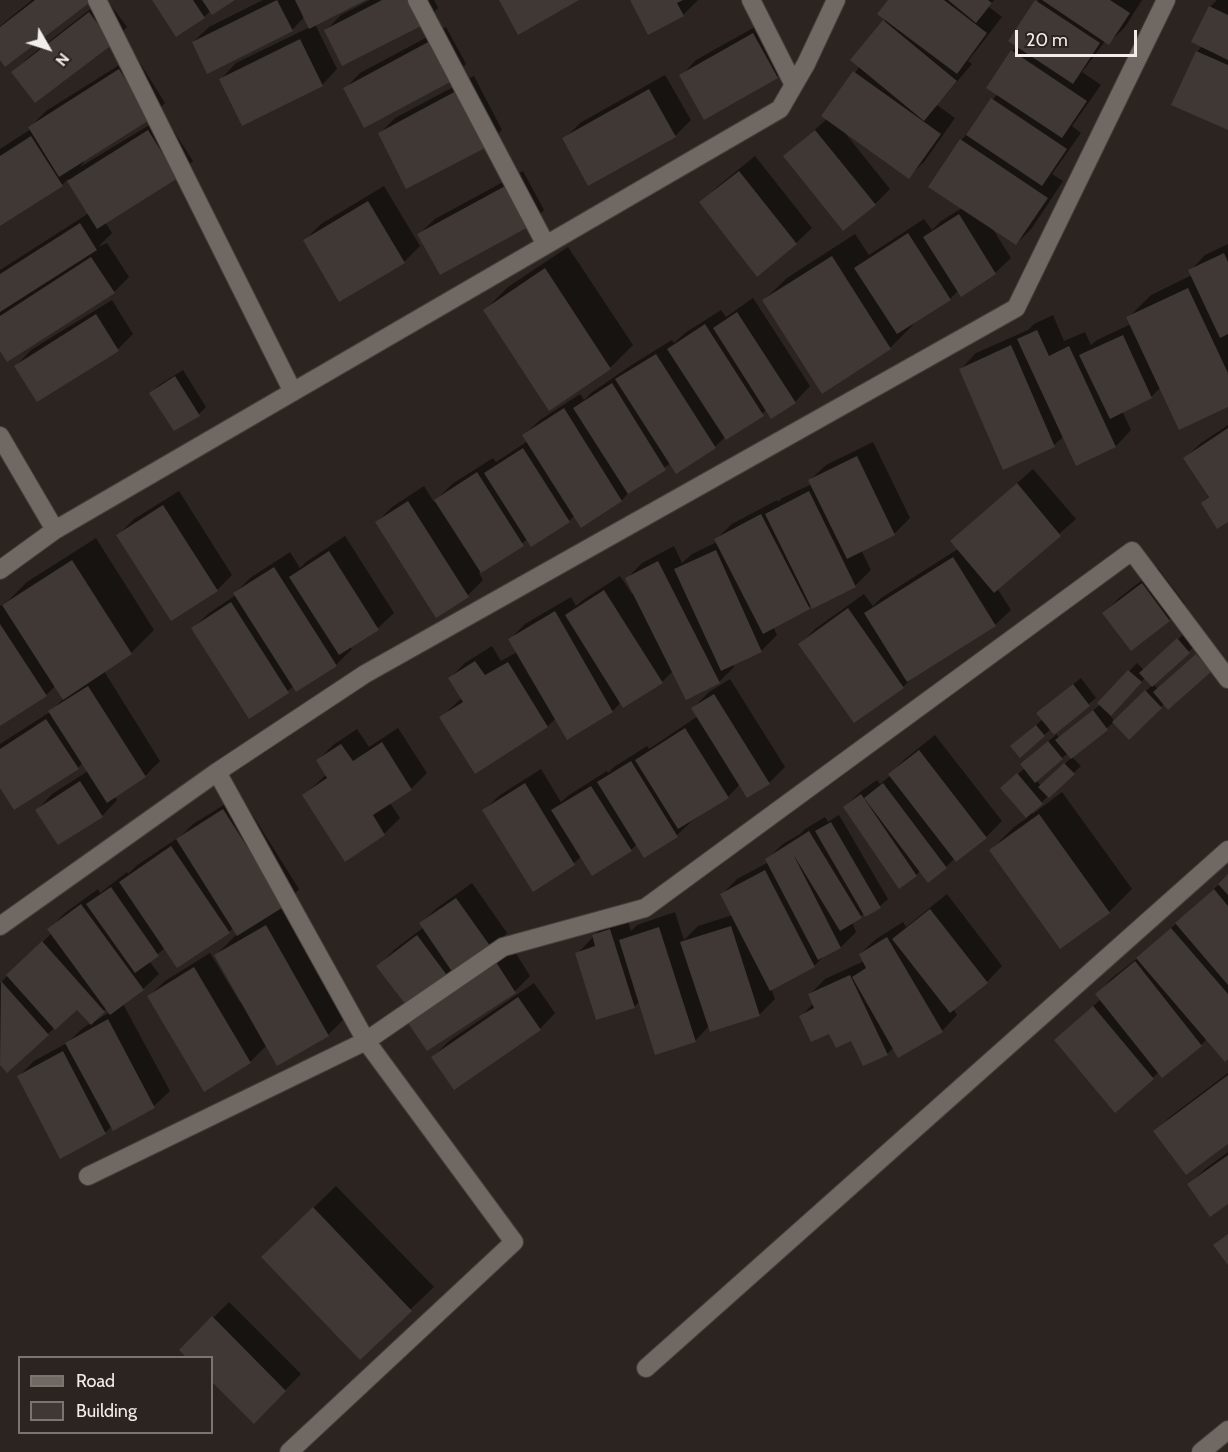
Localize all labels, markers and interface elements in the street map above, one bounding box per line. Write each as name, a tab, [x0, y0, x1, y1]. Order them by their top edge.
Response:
north arrow	[18, 18, 78, 78]
scale bar	[1018, 18, 1140, 56]
text: 20 m	[1026, 29, 1068, 51]
text: N	[51, 49, 73, 70]
legend	[18, 1356, 213, 1434]
text: Road	[76, 1370, 115, 1392]
text: Building	[76, 1400, 137, 1422]

